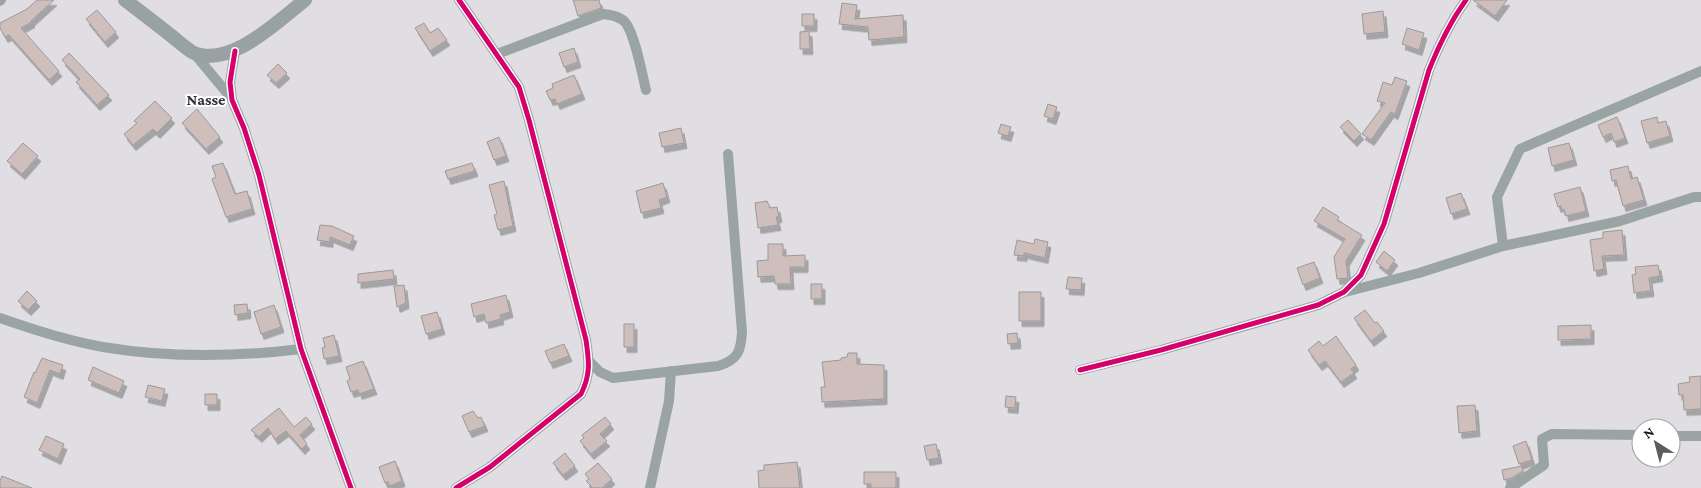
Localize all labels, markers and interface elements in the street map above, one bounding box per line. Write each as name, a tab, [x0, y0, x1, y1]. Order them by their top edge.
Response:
district label: Nasse	[187, 91, 226, 108]
north arrow	[1631, 418, 1681, 468]
text: N	[1640, 423, 1657, 442]

